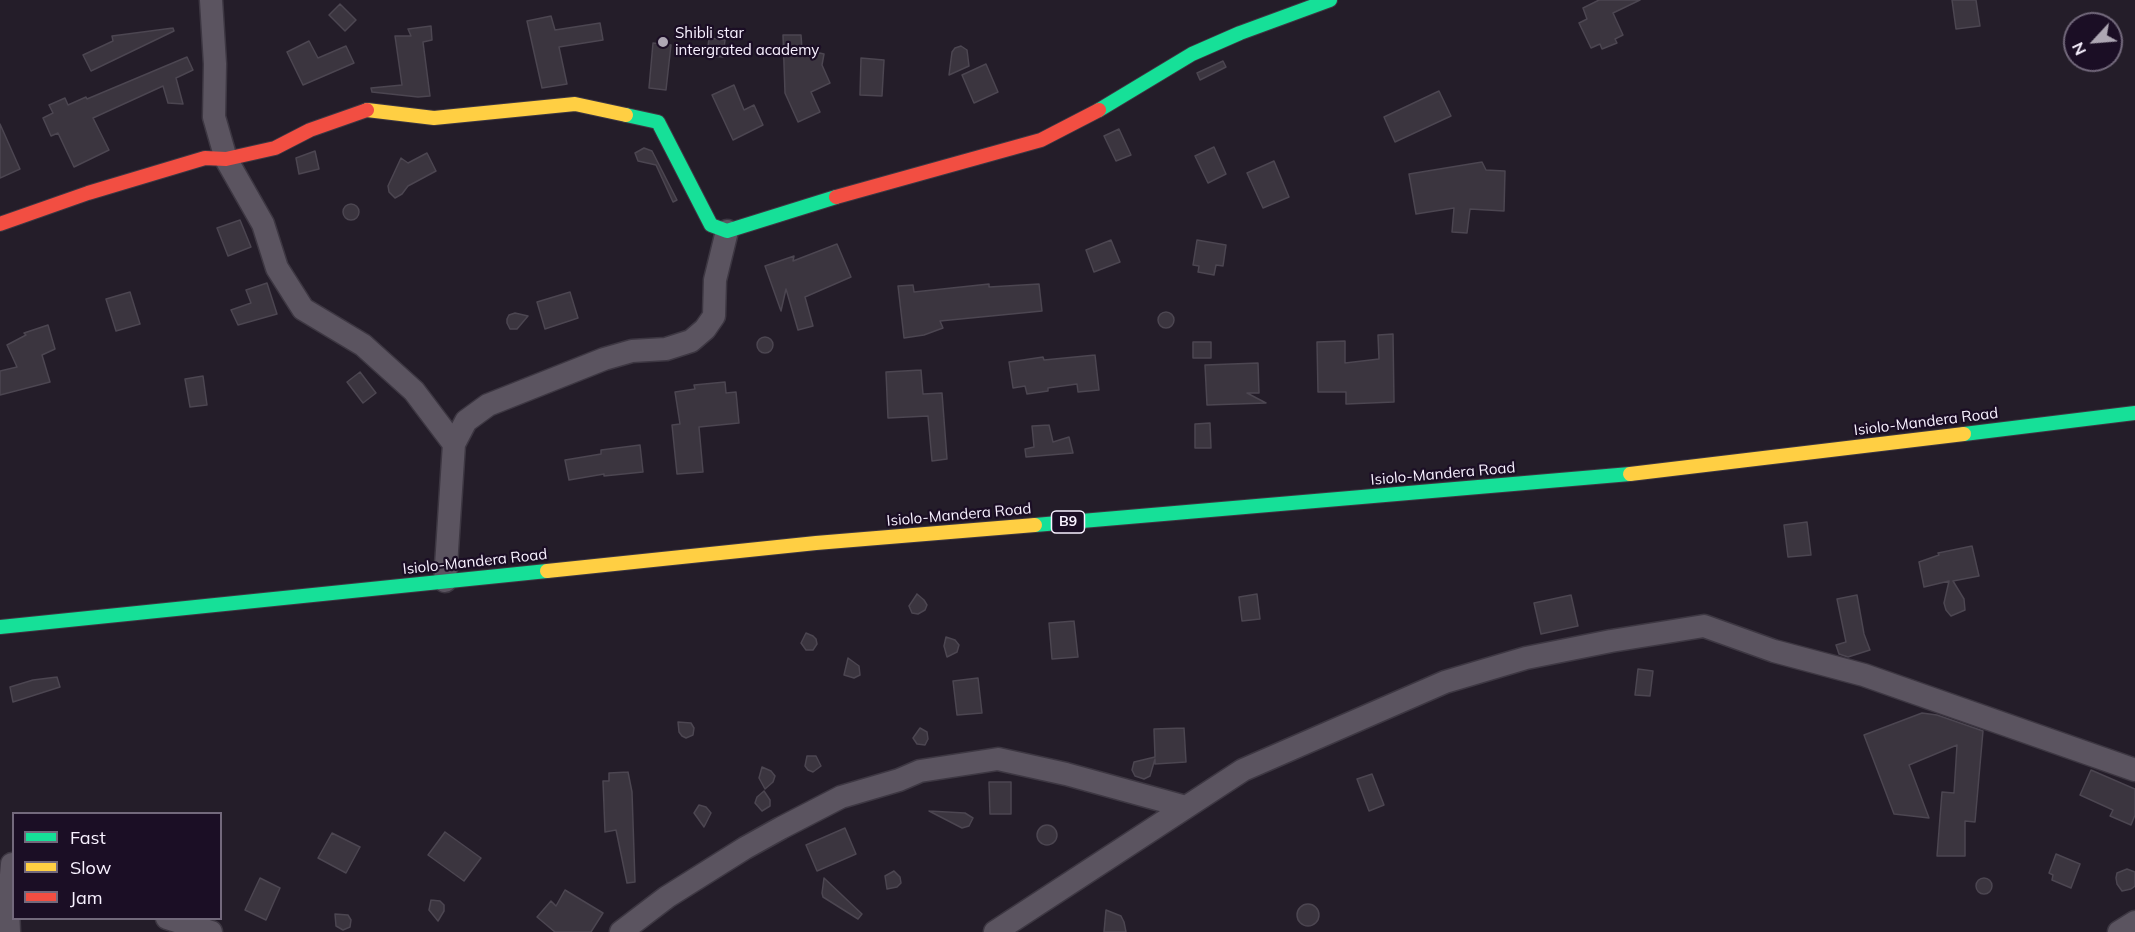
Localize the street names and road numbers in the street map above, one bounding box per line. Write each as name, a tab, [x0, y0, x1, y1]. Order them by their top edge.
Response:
street label: Isiolo-Mandera Road	[1853, 404, 1999, 440]
street label: Isiolo-Mandera Road	[1370, 459, 1516, 489]
street label: Isiolo-Mandera Road	[886, 500, 1032, 530]
road number: B9	[1052, 511, 1084, 533]
street label: Isiolo-Mandera Road	[402, 545, 548, 579]

